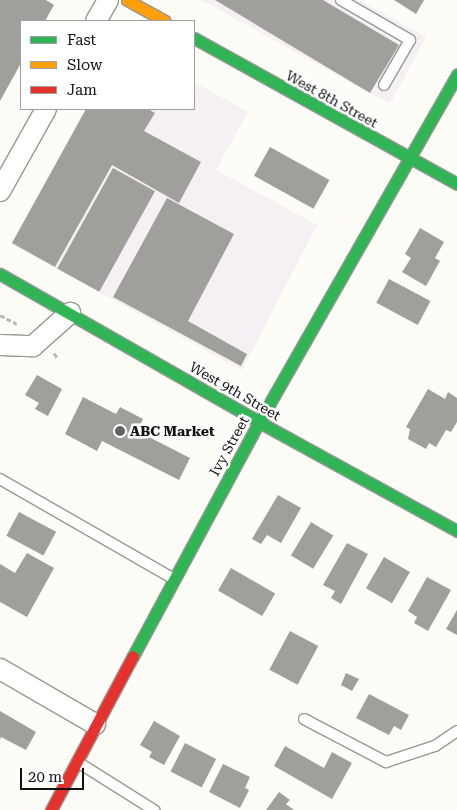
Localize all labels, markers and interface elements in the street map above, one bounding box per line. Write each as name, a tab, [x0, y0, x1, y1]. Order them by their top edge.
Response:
legend	[20, 20, 195, 110]
text: Fast	[67, 31, 96, 49]
text: Slow	[67, 56, 102, 74]
street label: West 8th Street	[283, 67, 381, 131]
text: Jam	[67, 81, 97, 99]
street label: West 9th Street	[186, 358, 284, 424]
street label: Ivy Street	[206, 413, 252, 479]
place label: ABC Market	[130, 423, 215, 439]
marker: ABC Market	[114, 425, 126, 437]
scale bar	[22, 758, 86, 790]
text: 20 m	[28, 768, 62, 786]

